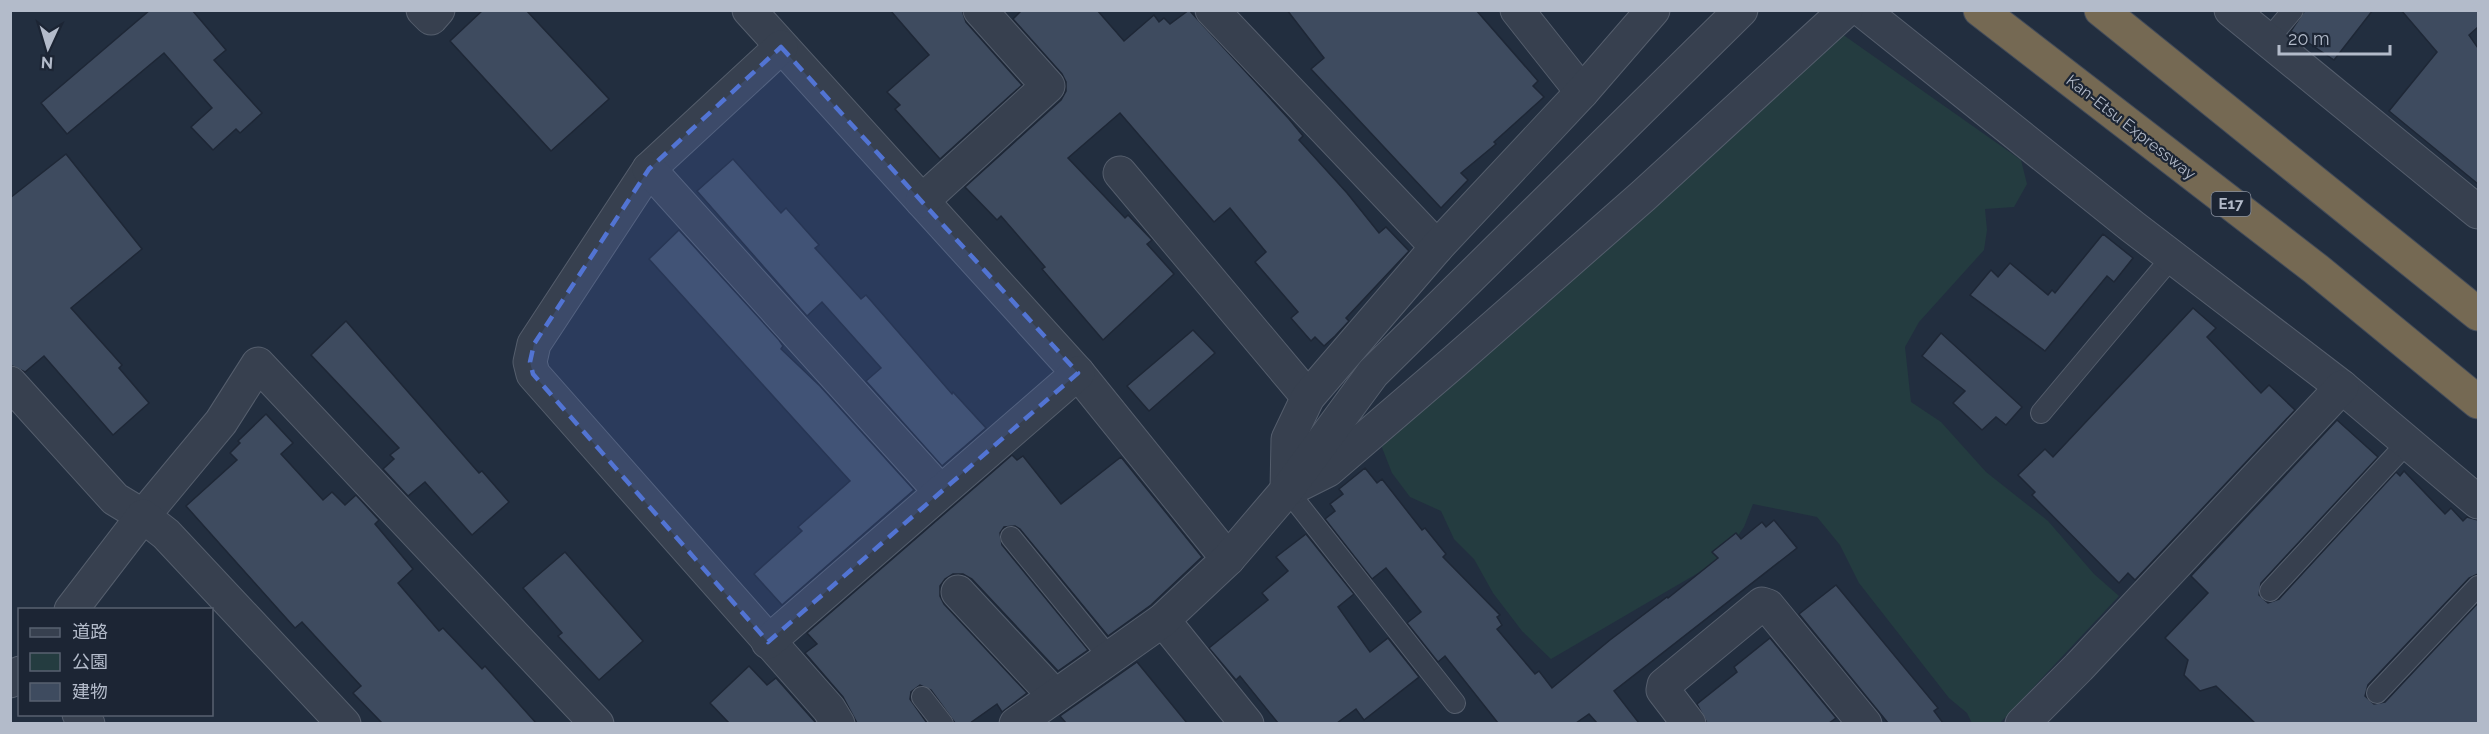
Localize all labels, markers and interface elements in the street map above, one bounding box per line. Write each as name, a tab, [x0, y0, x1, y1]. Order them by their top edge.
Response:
north arrow	[18, 18, 78, 78]
scale bar	[2279, 18, 2390, 56]
text: 20 m	[2288, 28, 2330, 49]
text: N	[40, 53, 54, 72]
street label: Kan-Etsu Expressway	[2062, 71, 2200, 184]
road number: E17	[2212, 192, 2250, 216]
legend	[18, 608, 213, 716]
text: 道路	[72, 621, 108, 642]
text: 公園	[72, 651, 108, 672]
text: 建物	[72, 681, 108, 702]

